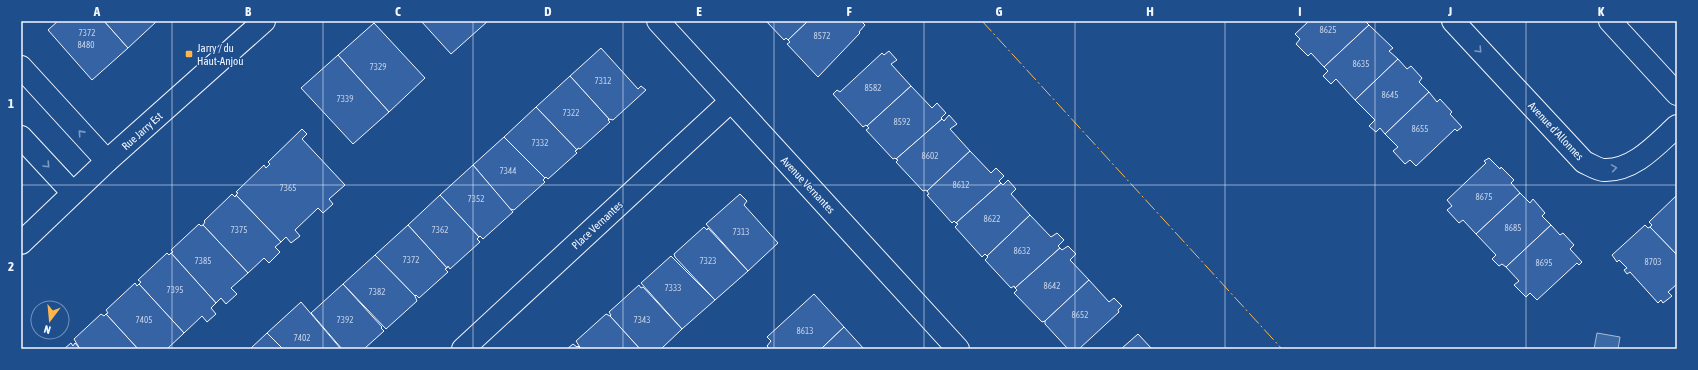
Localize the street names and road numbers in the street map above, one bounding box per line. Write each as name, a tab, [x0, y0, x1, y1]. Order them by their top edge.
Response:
street label: Avenue d'Allonnes	[1526, 100, 1586, 163]
street label: Rue Jarry Est	[119, 110, 165, 152]
street label: Avenue Vernantes	[779, 154, 837, 216]
street label: Place Vernantes	[569, 198, 625, 252]

